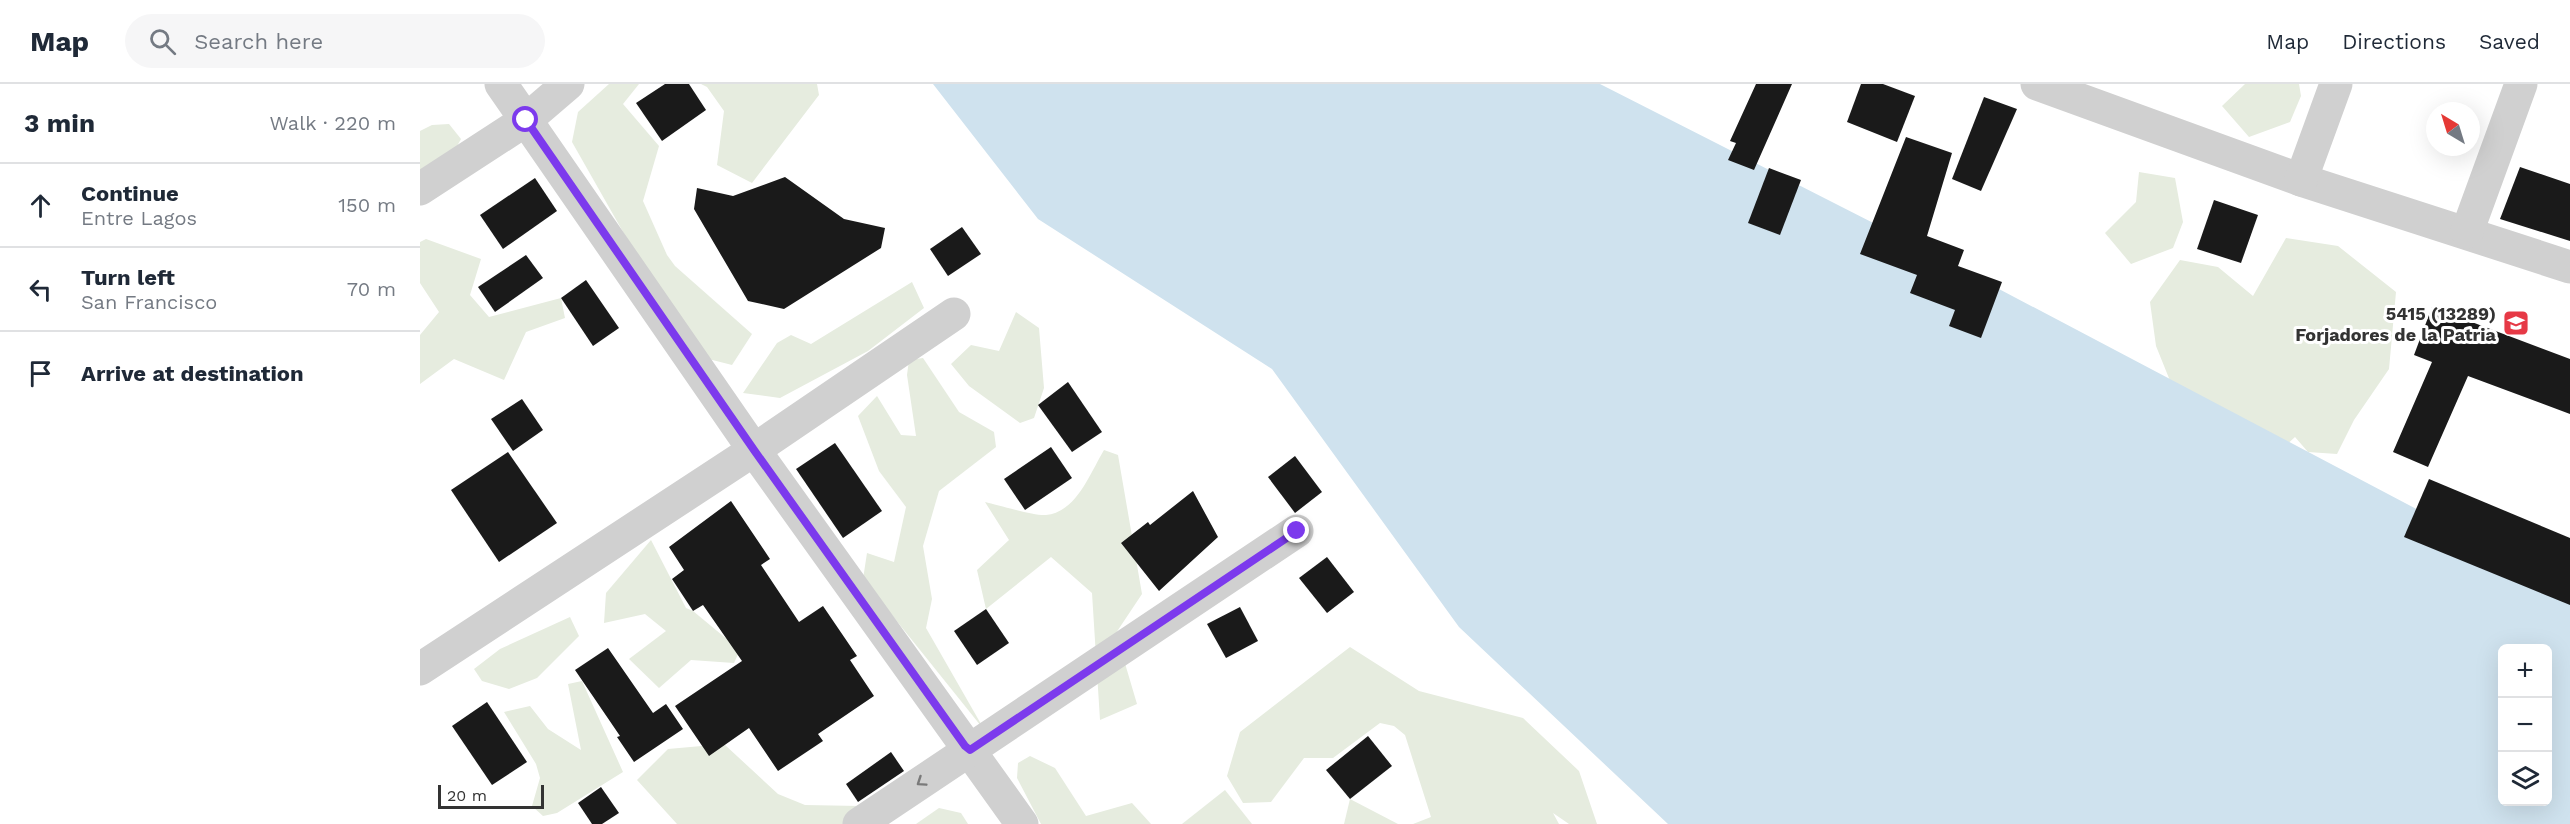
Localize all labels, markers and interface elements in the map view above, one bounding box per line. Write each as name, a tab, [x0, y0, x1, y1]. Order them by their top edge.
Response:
search box	[125, 14, 545, 68]
text: Map	[30, 25, 89, 58]
icon: search	[146, 25, 179, 58]
text: Search here	[194, 29, 323, 54]
text: Map	[2266, 29, 2309, 54]
text: Directions	[2342, 29, 2446, 54]
text: Saved	[2479, 29, 2540, 54]
north arrow	[2426, 102, 2480, 156]
route start	[512, 106, 538, 132]
text: 3 min	[24, 108, 95, 138]
text: Walk · 220 m	[269, 111, 396, 135]
text: Continue	[81, 181, 179, 206]
icon: ahead	[24, 189, 57, 222]
text: 150 m	[338, 193, 396, 217]
text: Entre Lagos	[81, 206, 197, 230]
text: Turn left	[81, 265, 175, 290]
icon: left	[24, 273, 57, 306]
text: 70 m	[347, 277, 396, 301]
text: San Francisco	[81, 290, 217, 314]
place label: 5415 (13289) Forjadores de la Patria	[2295, 303, 2497, 345]
school or university icon: 5415 (13289) Forjadores de la Patria	[2501, 308, 2531, 338]
icon: arrive	[24, 357, 57, 390]
text: Arrive at destination	[81, 361, 304, 386]
route end	[1283, 517, 1309, 543]
map controls	[2498, 644, 2552, 806]
button: +	[2498, 644, 2552, 698]
button: −	[2498, 698, 2552, 752]
button: layers	[2498, 752, 2552, 806]
one-way arrow	[917, 775, 928, 786]
scale bar	[438, 782, 544, 810]
text: 20 m	[447, 786, 487, 805]

